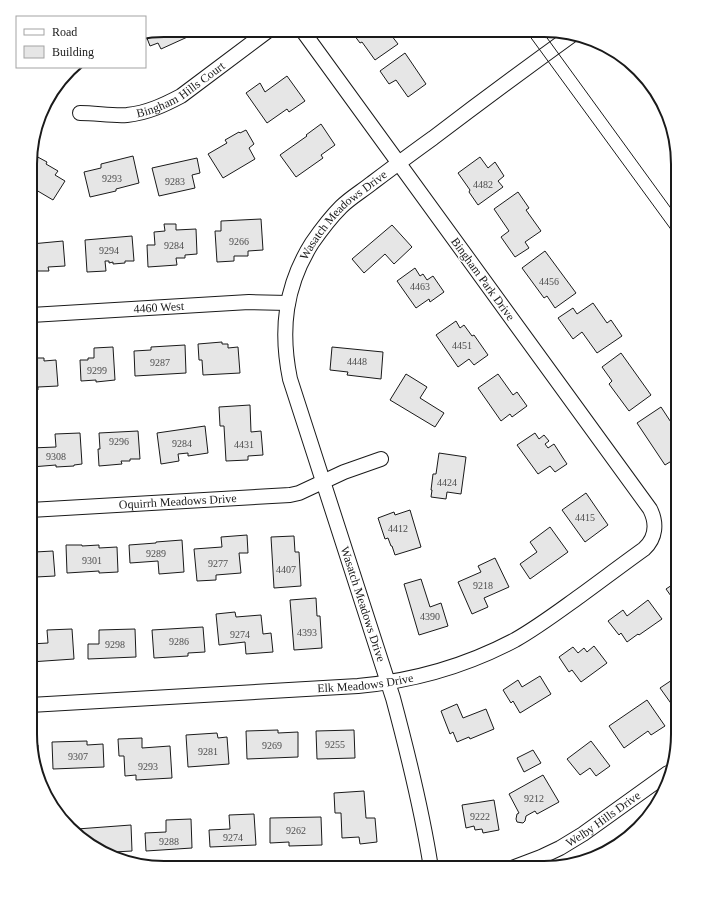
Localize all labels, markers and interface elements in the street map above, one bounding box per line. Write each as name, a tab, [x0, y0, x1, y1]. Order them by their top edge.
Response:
legend	[16, 16, 146, 68]
text: Road	[52, 25, 77, 39]
text: Building	[52, 45, 94, 59]
street label: Bingham Hills Court	[135, 58, 228, 120]
street label: Wasatch Meadows Drive	[297, 167, 390, 262]
house number: 9293	[102, 173, 122, 184]
house number: 9283	[165, 176, 185, 187]
house number: 4482	[473, 179, 493, 190]
street label: Bingham Park Drive	[448, 235, 518, 323]
house number: 9266	[229, 236, 249, 247]
house number: 9284	[164, 240, 184, 251]
house number: 9294	[99, 245, 119, 256]
house number: 4456	[539, 276, 559, 287]
house number: 4463	[410, 281, 430, 292]
street label: 4460 West	[133, 299, 185, 316]
house number: 4451	[452, 340, 472, 351]
house number: 4448	[347, 356, 367, 367]
house number: 9287	[150, 357, 170, 368]
house number: 9299	[87, 365, 107, 376]
house number: 9296	[109, 436, 129, 447]
house number: 9284	[172, 438, 192, 449]
house number: 4431	[234, 439, 254, 450]
house number: 9308	[46, 451, 66, 462]
house number: 4424	[437, 477, 457, 488]
street label: Oquirrh Meadows Drive	[118, 491, 237, 512]
house number: 4415	[575, 512, 595, 523]
house number: 4412	[388, 523, 408, 534]
street label: Wasatch Meadows Drive	[338, 545, 388, 663]
house number: 9289	[146, 548, 166, 559]
house number: 9301	[82, 555, 102, 566]
house number: 9277	[208, 558, 228, 569]
house number: 4407	[276, 564, 296, 575]
house number: 9218	[473, 580, 493, 591]
house number: 4390	[420, 611, 440, 622]
house number: 4393	[297, 627, 317, 638]
house number: 9274	[230, 629, 250, 640]
house number: 9286	[169, 636, 189, 647]
house number: 9298	[105, 639, 125, 650]
street label: Elk Meadows Drive	[317, 671, 415, 695]
house number: 9255	[325, 739, 345, 750]
house number: 9269	[262, 740, 282, 751]
house number: 9281	[198, 746, 218, 757]
house number: 9307	[68, 751, 88, 762]
house number: 9293	[138, 761, 158, 772]
street label: Welby Hills Drive	[563, 788, 643, 850]
house number: 9212	[524, 793, 544, 804]
house number: 9222	[470, 811, 490, 822]
house number: 9262	[286, 825, 306, 836]
house number: 9274	[223, 832, 243, 843]
house number: 9288	[159, 836, 179, 847]

